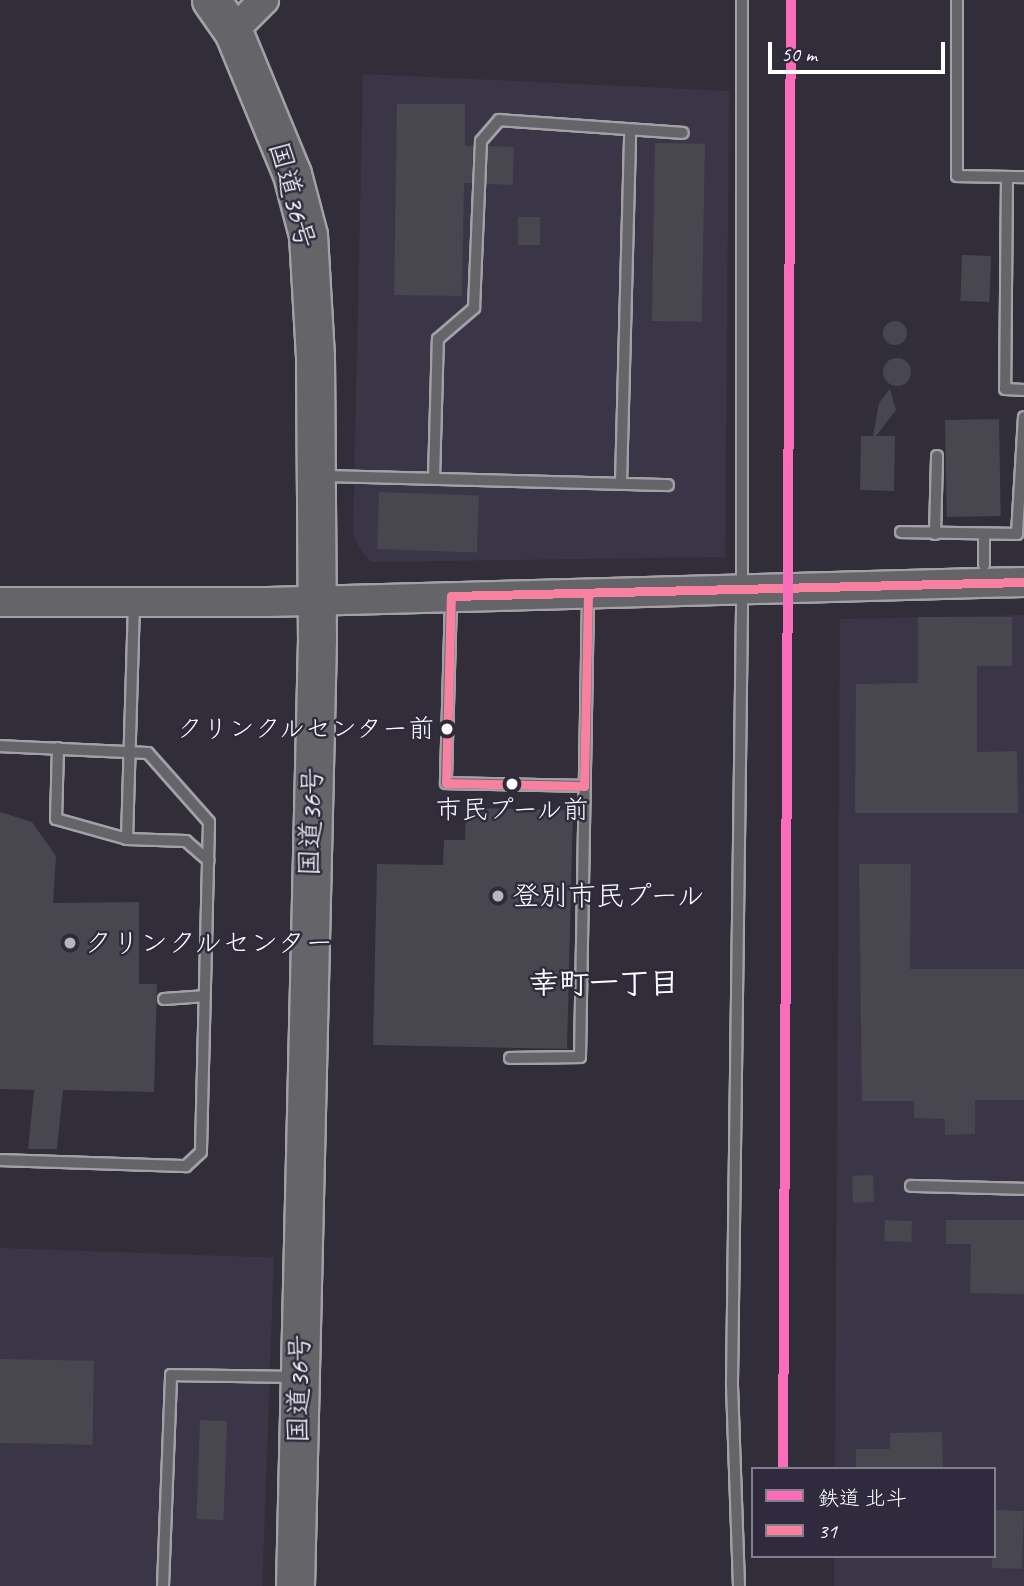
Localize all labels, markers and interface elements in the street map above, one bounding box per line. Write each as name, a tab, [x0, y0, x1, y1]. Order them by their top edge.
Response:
scale bar	[772, 28, 949, 72]
text: 50 m	[781, 41, 817, 67]
street label: 国道36号	[262, 138, 322, 252]
place label: クリンクルセンター前	[174, 713, 434, 745]
marker: クリンクルセンター前	[440, 722, 454, 736]
street label: 国道36号	[292, 767, 330, 877]
marker: 市民プール前	[505, 777, 519, 791]
place label: 市民プール前	[435, 794, 589, 826]
place label: 登別市民プール	[512, 879, 706, 913]
marker: 登別市民プール	[490, 888, 506, 904]
place label: クリンクルセンター	[84, 926, 336, 960]
marker: クリンクルセンター	[62, 935, 78, 951]
district label: 幸町一丁目	[529, 965, 679, 1001]
street label: 国道36号	[281, 1334, 317, 1444]
legend	[751, 1467, 996, 1558]
text: 鉄道 北斗	[818, 1485, 907, 1511]
text: 31	[818, 1518, 837, 1544]

